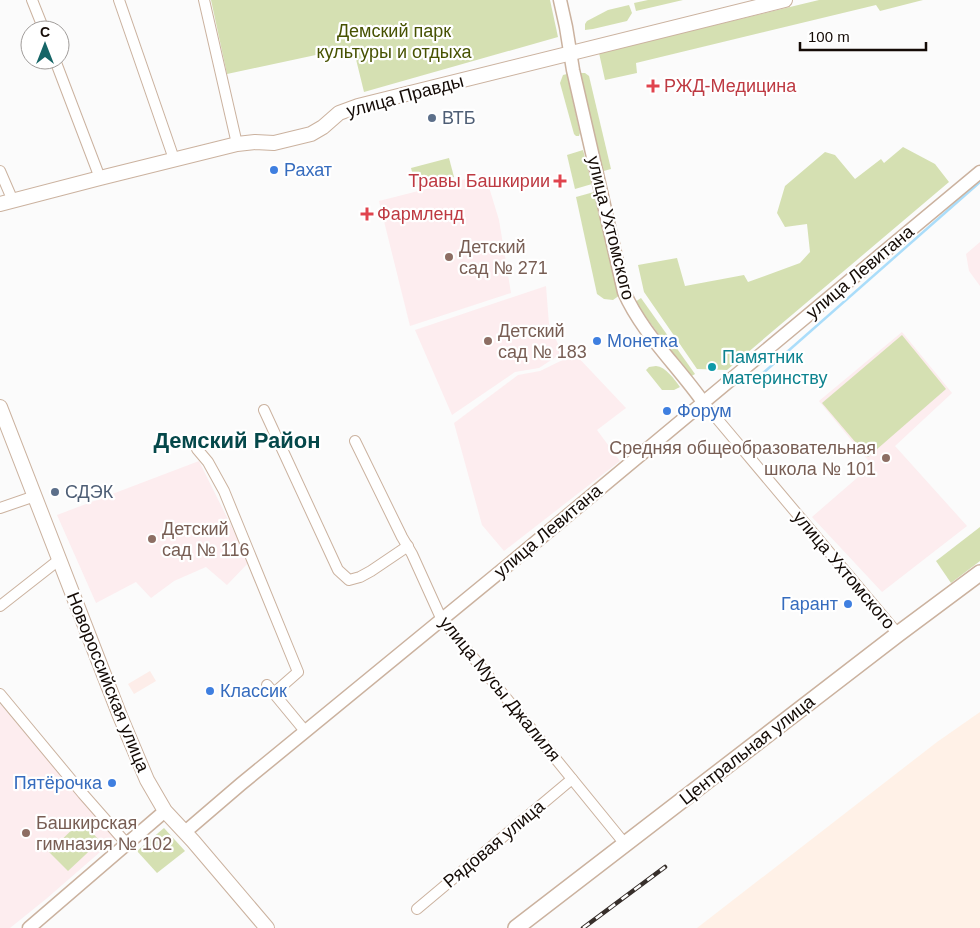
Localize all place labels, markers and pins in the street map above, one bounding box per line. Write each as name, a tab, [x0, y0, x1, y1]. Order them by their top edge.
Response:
place label: РЖД-Медицина	[664, 76, 797, 96]
marker: РЖД-Медицина	[646, 79, 660, 93]
place label: ВТБ	[442, 108, 476, 128]
marker: ВТБ	[426, 112, 438, 124]
place label: Рахат	[284, 160, 332, 180]
marker: Рахат	[268, 164, 280, 176]
place label: Травы Башкирии	[408, 171, 550, 191]
marker: Травы Башкирии	[554, 175, 566, 187]
place label: Фармленд	[377, 204, 465, 224]
marker: Фармленд	[361, 208, 373, 220]
place label: Детский сад № 271	[459, 237, 548, 278]
marker: Детский сад № 271	[443, 251, 455, 263]
place label: Детский сад № 183	[498, 321, 587, 362]
place label: Монетка	[607, 331, 679, 351]
marker: Детский сад № 183	[482, 335, 494, 347]
marker: Монетка	[591, 335, 603, 347]
place label: Памятник материнству	[722, 347, 827, 388]
marker: Памятник материнству	[706, 361, 718, 373]
place label: Форум	[677, 401, 732, 421]
marker: Форум	[661, 405, 673, 417]
place label: Средняя общеобразовательная школа № 101	[609, 438, 876, 479]
marker: Средняя общеобразовательная школа № 101	[880, 452, 892, 464]
place label: СДЭК	[65, 482, 114, 502]
marker: СДЭК	[49, 486, 61, 498]
place label: Детский сад № 116	[162, 519, 250, 560]
marker: Детский сад № 116	[146, 533, 158, 545]
place label: Гарант	[781, 594, 838, 614]
marker: Гарант	[842, 598, 854, 610]
place label: Классик	[220, 681, 287, 701]
marker: Классик	[204, 685, 216, 697]
place label: Пятёрочка	[14, 773, 103, 793]
marker: Пятёрочка	[106, 777, 118, 789]
place label: Башкирская гимназия № 102	[36, 813, 172, 854]
marker: Башкирская гимназия № 102	[20, 827, 32, 839]

